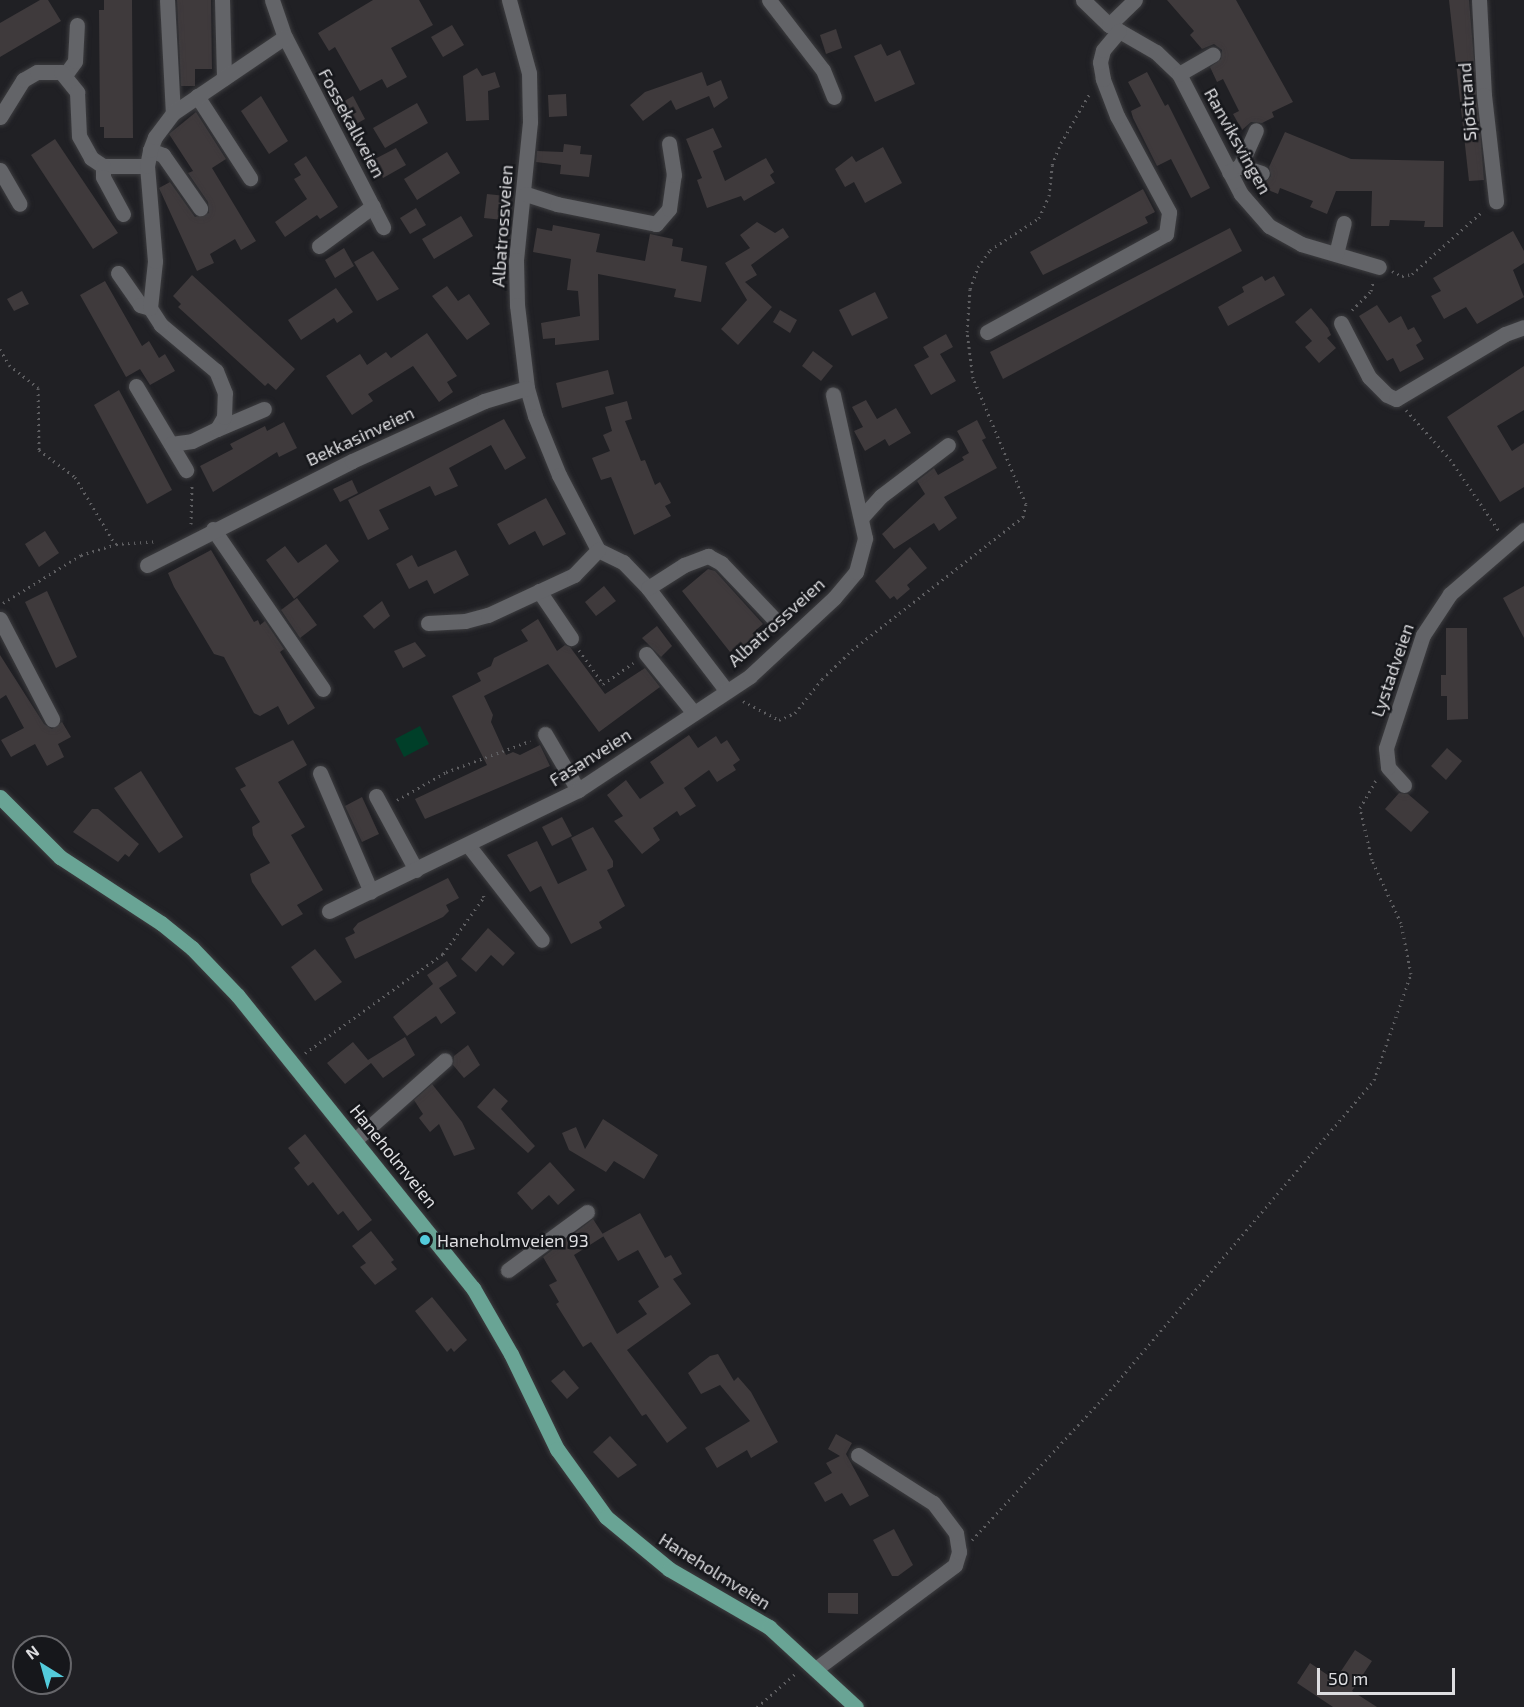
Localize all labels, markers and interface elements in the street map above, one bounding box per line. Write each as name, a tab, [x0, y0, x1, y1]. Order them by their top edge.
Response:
street label: Sjøstrand	[1453, 62, 1481, 142]
street label: Fossekallveien	[314, 65, 390, 181]
street label: Ranviksvingen	[1200, 84, 1276, 198]
street label: Albatrossveien	[487, 164, 517, 288]
street label: Bekkasinveien	[303, 402, 417, 470]
street label: Albatrossveien	[723, 573, 829, 671]
street label: Lystadveien	[1366, 620, 1418, 720]
street label: Fasanveien	[545, 723, 635, 791]
street label: Haneholmveien	[345, 1100, 443, 1212]
place label: Haneholmveien 93	[437, 1229, 589, 1251]
marker: Haneholmveien 93	[418, 1233, 432, 1247]
street label: Haneholmveien	[655, 1528, 775, 1614]
north arrow	[12, 1635, 72, 1695]
text: N	[22, 1641, 42, 1663]
scale bar	[1320, 1656, 1458, 1694]
text: 50 m	[1328, 1667, 1368, 1689]

